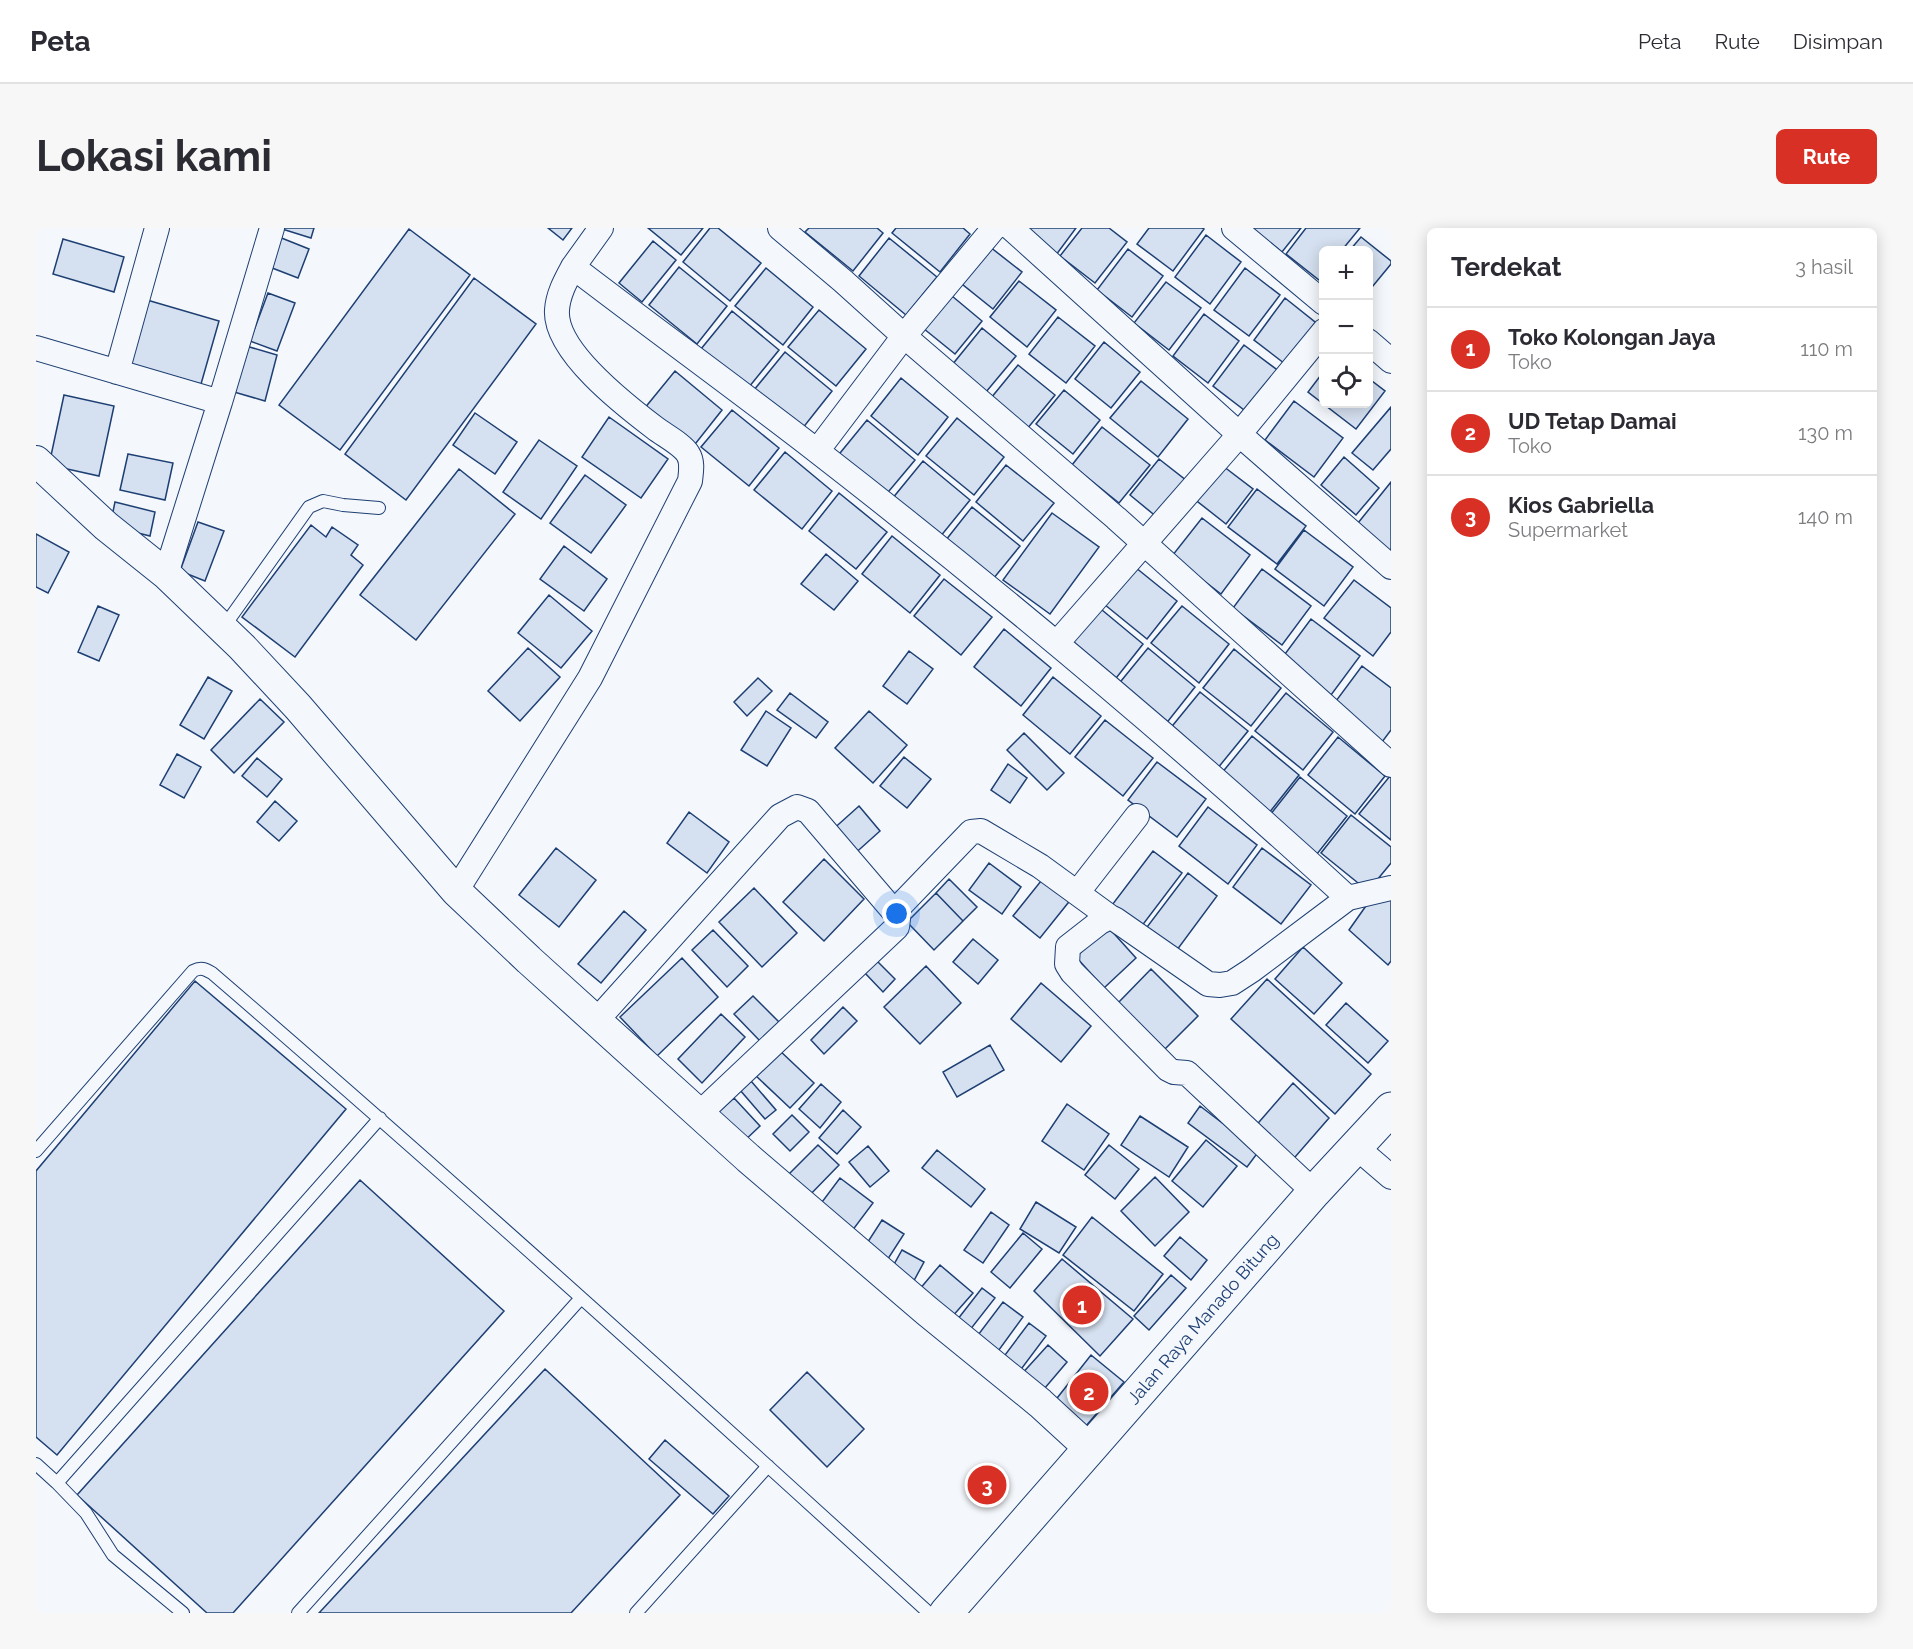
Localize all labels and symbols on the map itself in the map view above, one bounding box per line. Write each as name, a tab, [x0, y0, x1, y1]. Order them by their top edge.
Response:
your location	[882, 899, 911, 928]
street label: Jalan Raya Manado Bitung	[1123, 1229, 1283, 1408]
pin: 1	[1062, 1282, 1102, 1328]
pin: 2	[1070, 1370, 1108, 1414]
pin: 3	[968, 1462, 1006, 1508]

